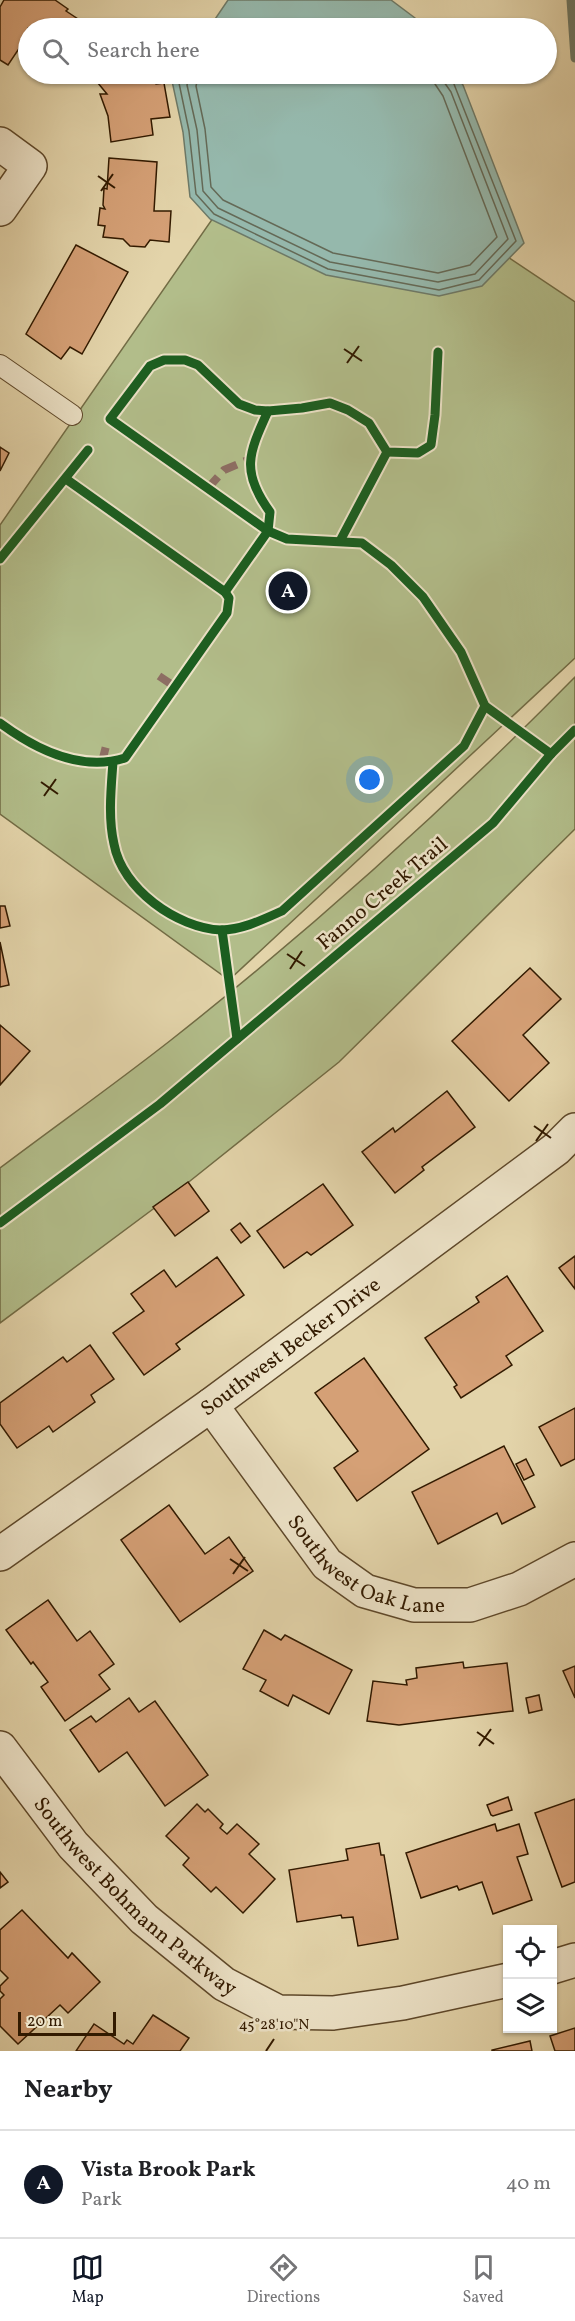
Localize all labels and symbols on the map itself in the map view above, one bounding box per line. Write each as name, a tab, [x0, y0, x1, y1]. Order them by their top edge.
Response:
pin: A	[268, 568, 308, 614]
your location	[355, 765, 384, 794]
street label: Fanno Creek Trail	[311, 831, 454, 957]
street label: Southwest Becker Drive	[195, 1271, 387, 1424]
street label: Southwest Oak Lane	[280, 1509, 445, 1621]
street label: Southwest Bohmann Parkway	[26, 1791, 242, 2004]
scale bar	[18, 2009, 116, 2036]
text: 45°28'10"N	[239, 2015, 309, 2036]

